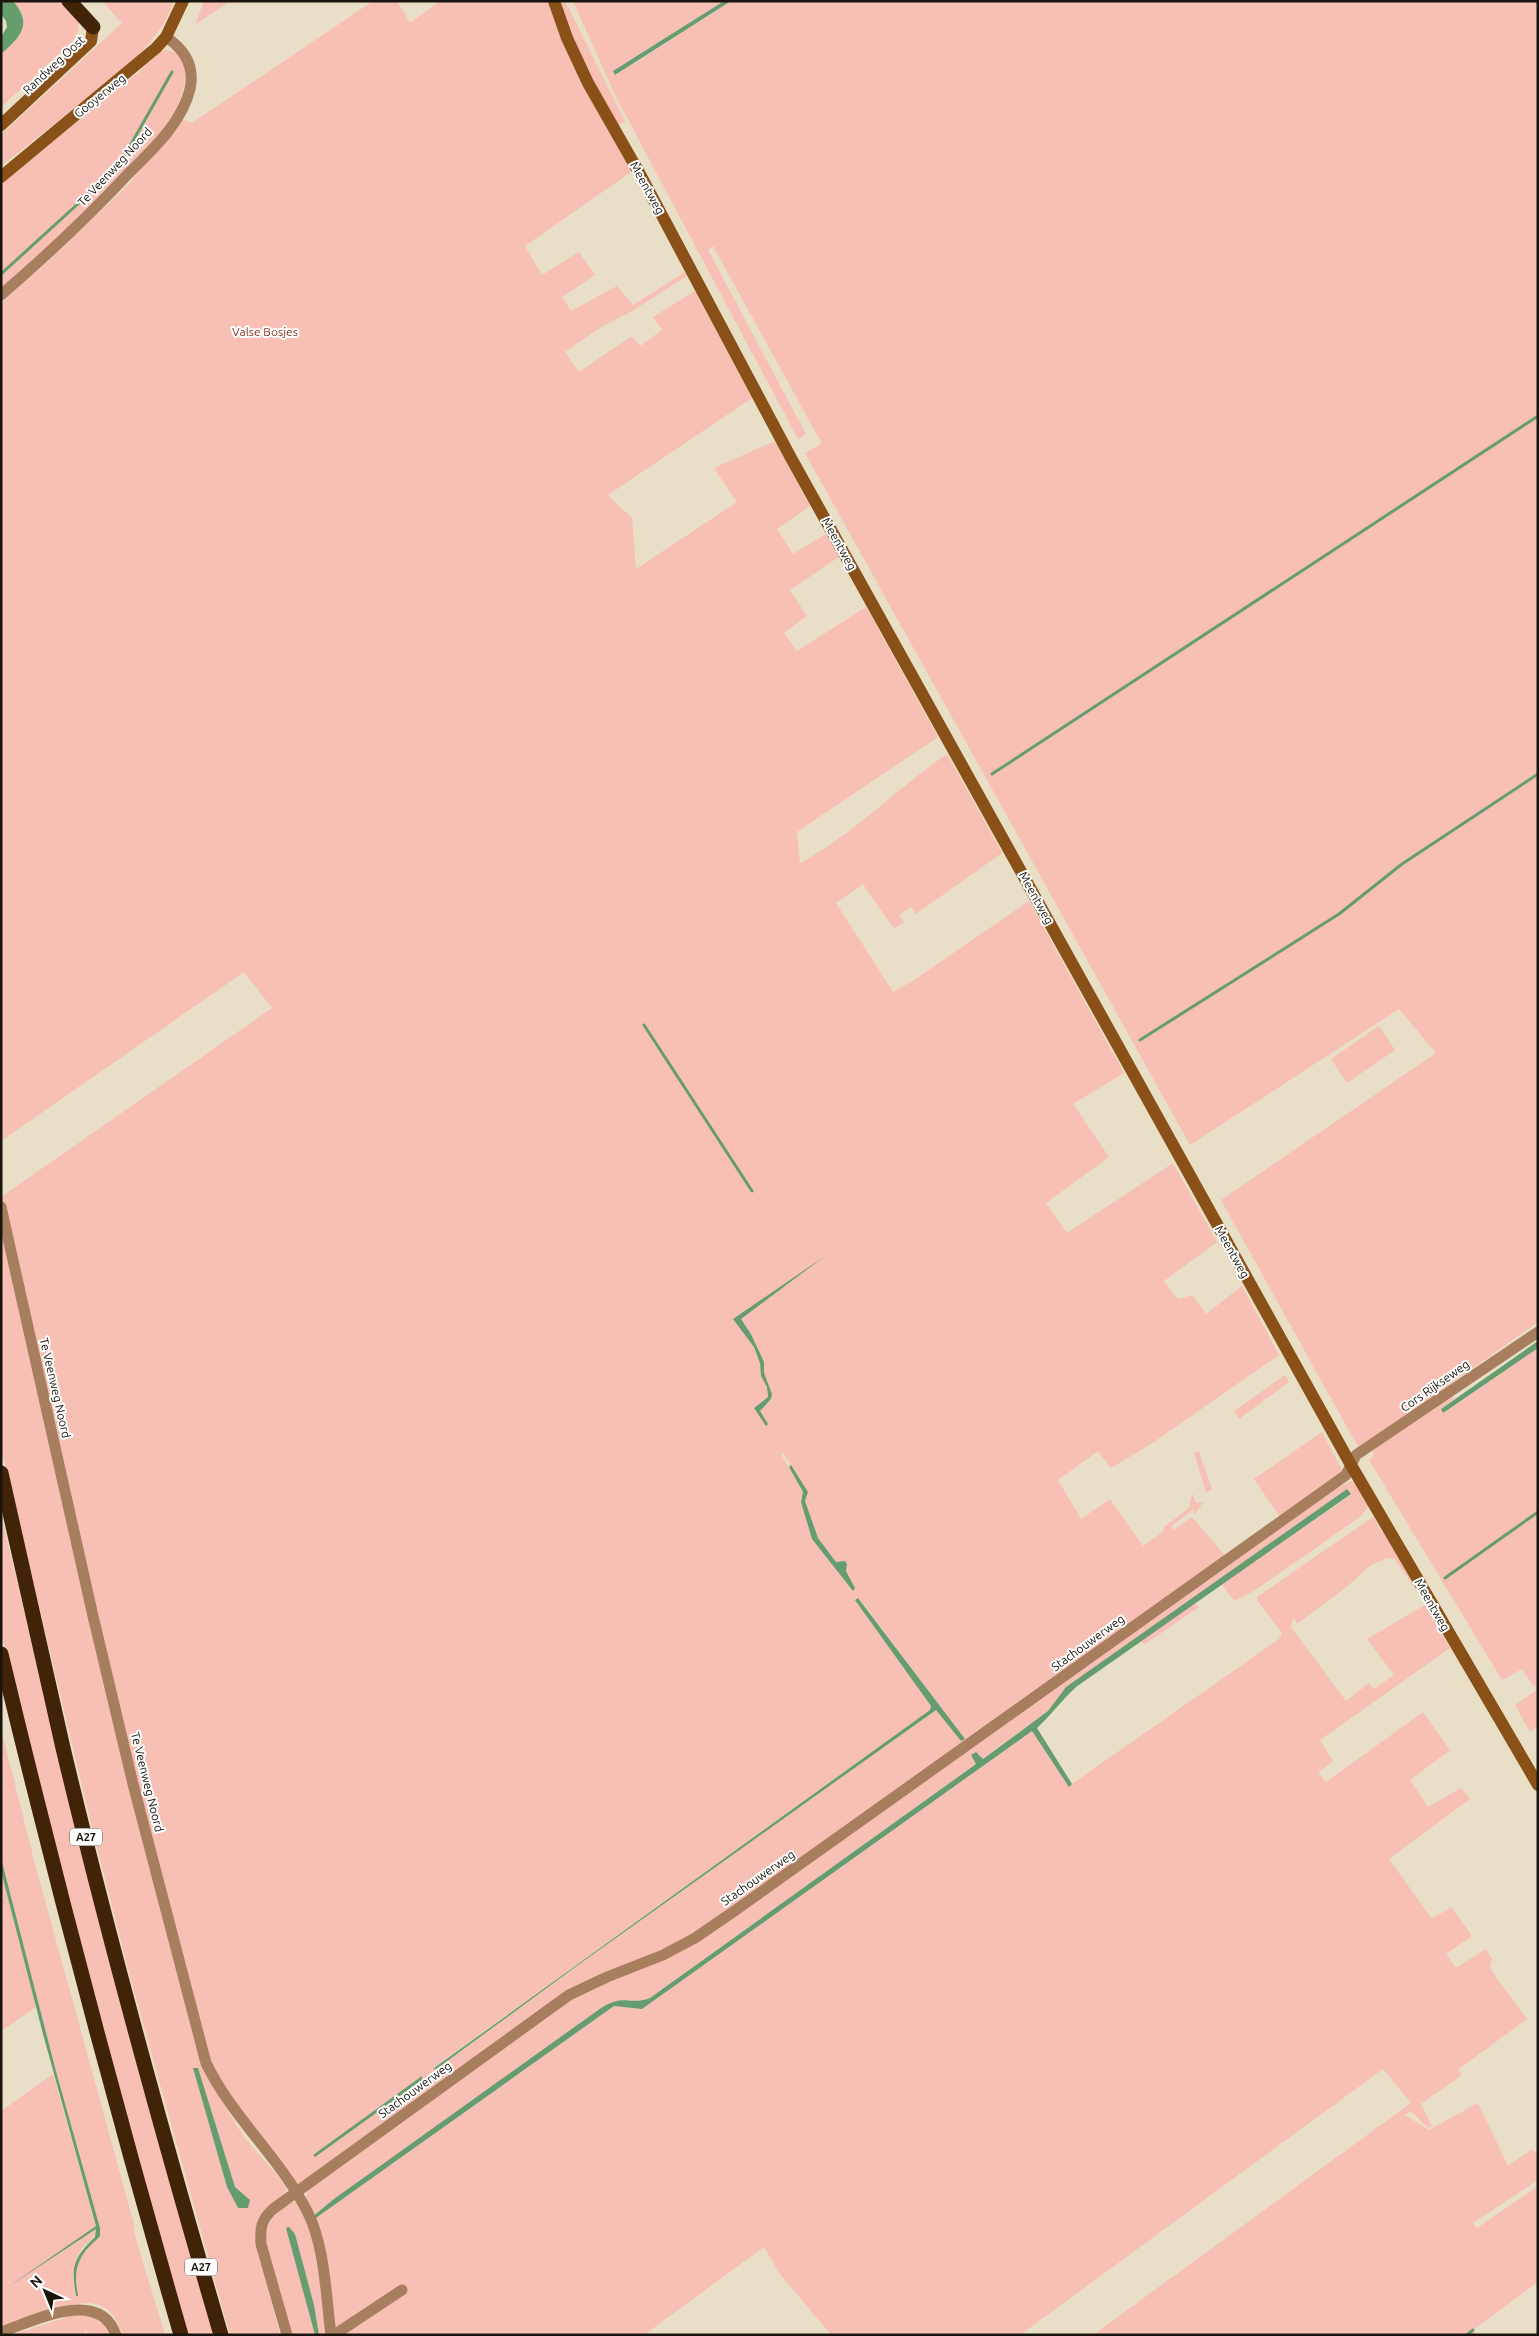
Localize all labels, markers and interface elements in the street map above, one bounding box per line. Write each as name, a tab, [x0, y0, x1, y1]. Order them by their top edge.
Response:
street label: Randweg Oost	[20, 33, 87, 96]
street label: Gooyerweg	[72, 71, 128, 120]
street label: Te Veenweg Noord	[75, 125, 154, 209]
street label: Meentweg	[628, 159, 667, 216]
park label: Valse Bosjes	[232, 325, 298, 338]
street label: Meentweg	[820, 515, 859, 572]
street label: Meentweg	[1017, 869, 1056, 926]
street label: Meentweg	[1213, 1223, 1252, 1280]
street label: Te Veenweg Noord	[38, 1336, 73, 1439]
street label: Cors Rijkseweg	[1398, 1357, 1472, 1414]
street label: Meentweg	[1412, 1576, 1453, 1633]
street label: Stachouwerweg	[1049, 1612, 1127, 1673]
street label: Te Veenweg Noord	[129, 1731, 166, 1833]
road number: A27	[70, 1828, 102, 1845]
street label: Stachouwerweg	[718, 1847, 797, 1908]
street label: Stachouwerweg	[376, 2059, 454, 2120]
road number: A27	[185, 2258, 217, 2276]
north arrow	[20, 2266, 70, 2316]
text: N	[27, 2272, 45, 2291]

